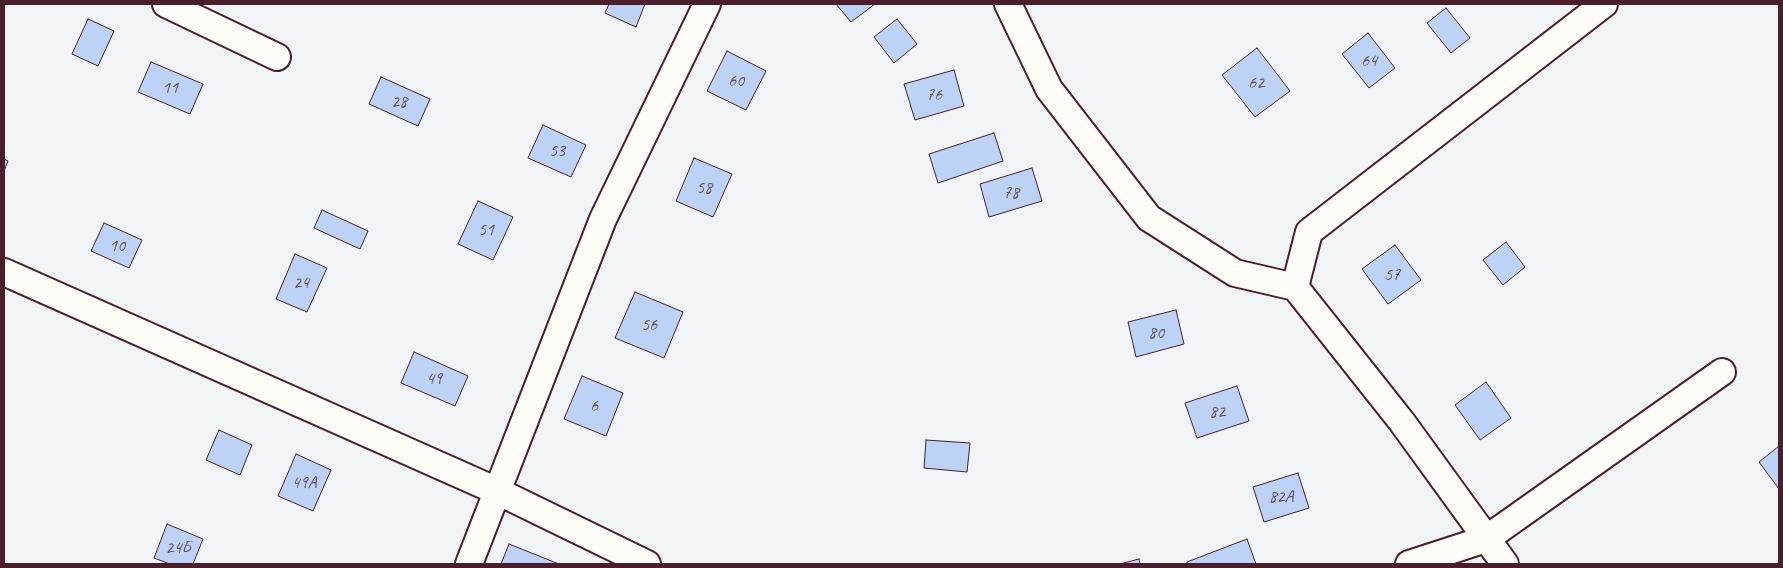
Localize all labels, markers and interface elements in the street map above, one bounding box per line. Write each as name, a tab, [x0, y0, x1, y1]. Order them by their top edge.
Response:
house number: 64	[1361, 50, 1377, 72]
house number: 60	[728, 70, 744, 92]
house number: 62	[1248, 72, 1264, 94]
house number: 11	[162, 77, 178, 99]
house number: 76	[926, 84, 942, 106]
house number: 28	[391, 91, 407, 113]
house number: 53	[549, 140, 565, 162]
house number: 58	[696, 177, 712, 199]
house number: 78	[1003, 182, 1019, 204]
house number: 51	[478, 219, 494, 241]
house number: 10	[109, 235, 125, 257]
house number: 57	[1384, 264, 1400, 286]
house number: 24	[293, 272, 309, 294]
house number: 56	[641, 314, 657, 336]
house number: 80	[1148, 322, 1164, 344]
house number: 49	[426, 368, 442, 390]
house number: 6	[590, 395, 598, 417]
house number: 82	[1209, 401, 1225, 423]
house number: 49А	[291, 472, 317, 494]
house number: 82А	[1268, 486, 1294, 508]
house number: 24Б	[165, 537, 191, 559]

